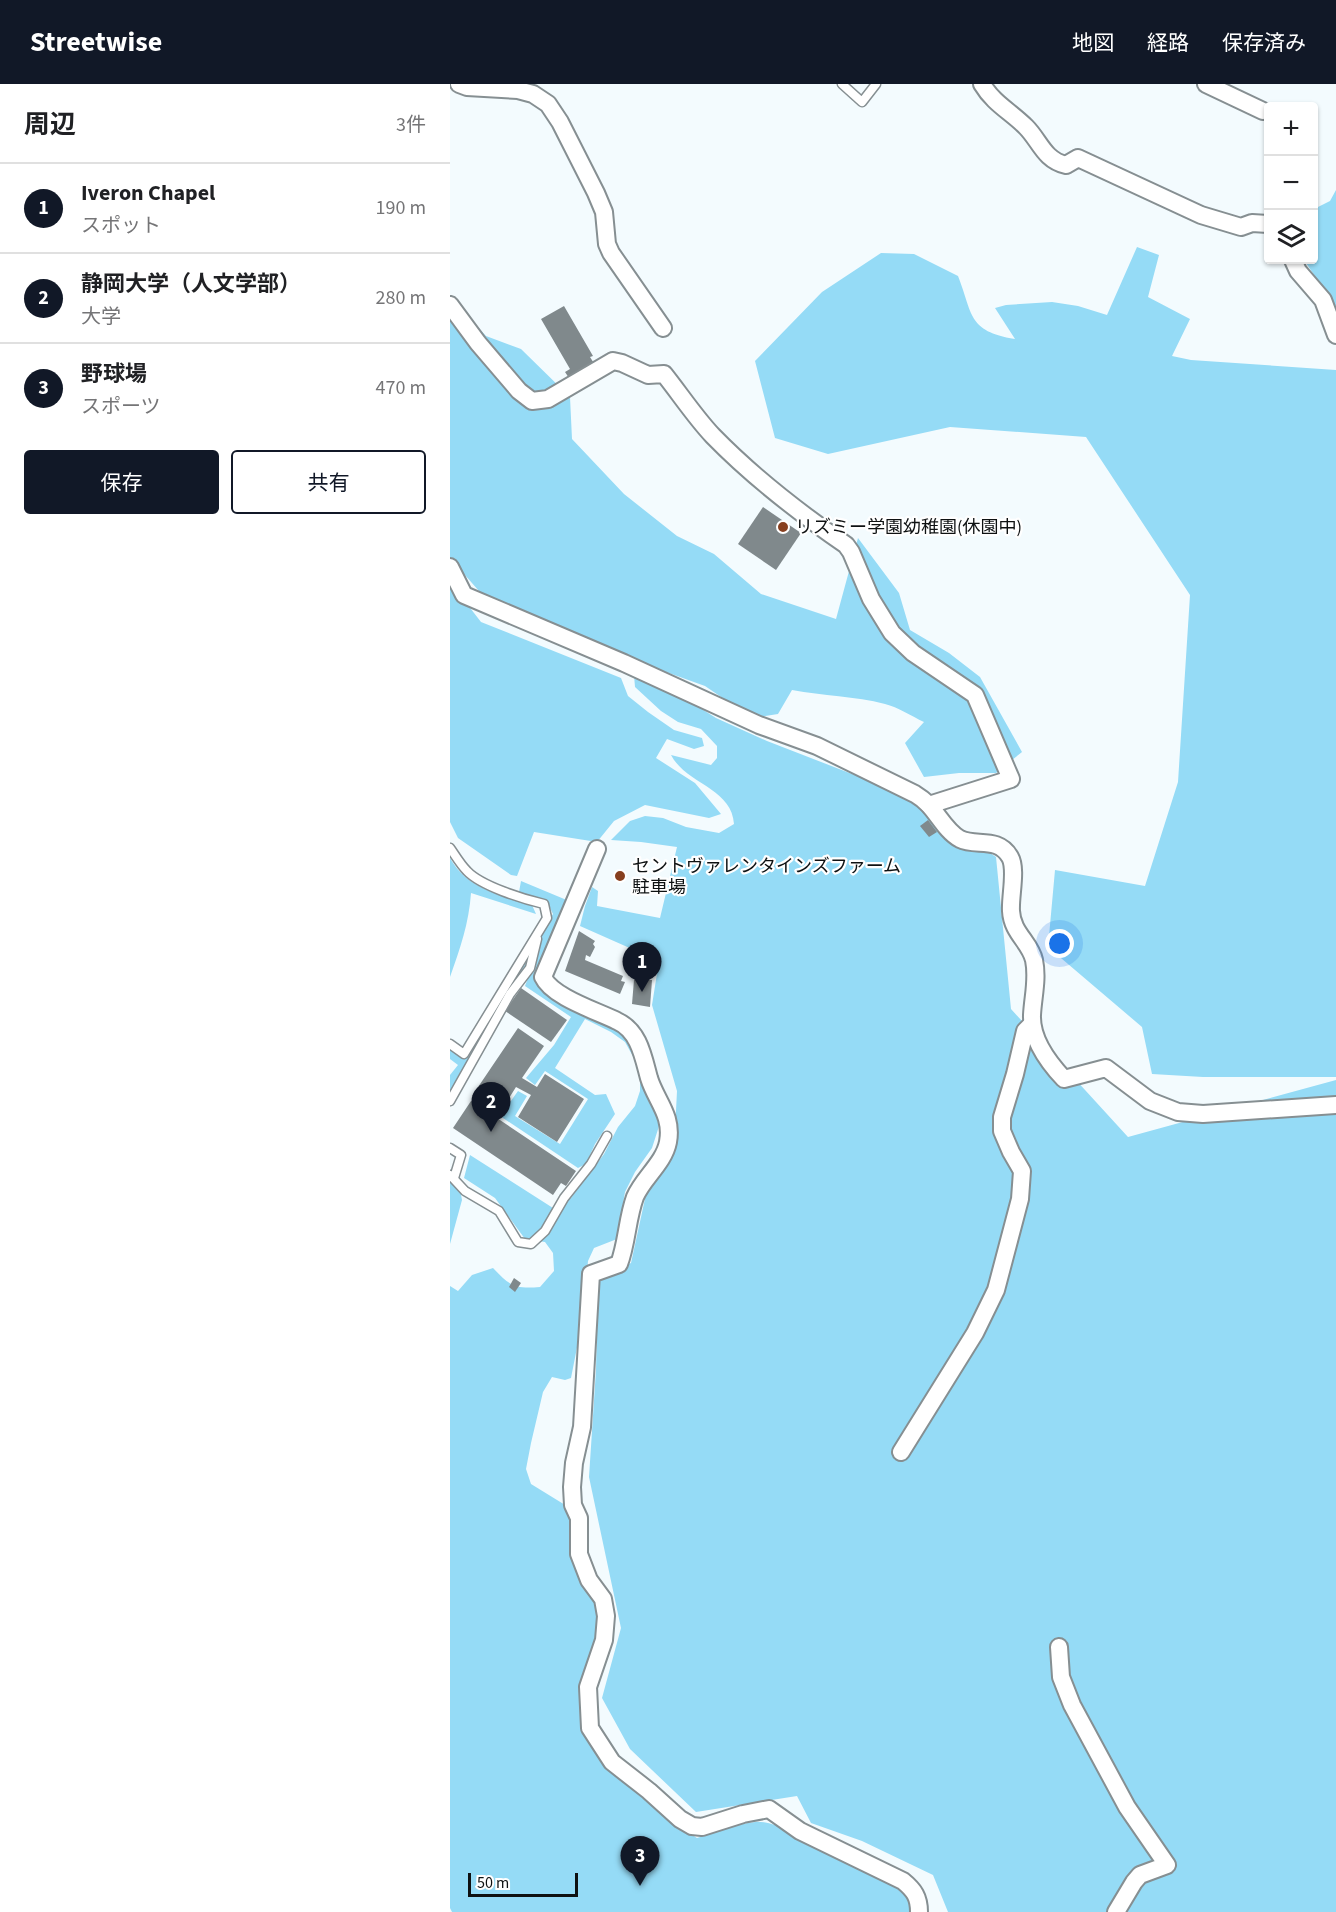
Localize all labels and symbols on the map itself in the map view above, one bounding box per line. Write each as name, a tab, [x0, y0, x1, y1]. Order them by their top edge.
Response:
place label: リズミー学園幼稚園(休園中)	[795, 515, 1022, 540]
marker: リズミー学園幼稚園(休園中)	[776, 520, 790, 534]
place label: セントヴァレンタインズファーム 駐車場	[632, 854, 901, 900]
marker: セントヴァレンタインズファーム 駐車場	[613, 869, 627, 883]
your location	[1045, 929, 1074, 958]
pin: 1	[622, 942, 662, 992]
pin: 2	[472, 1082, 510, 1132]
pin: 3	[620, 1836, 660, 1886]
scale bar	[468, 1870, 578, 1898]

